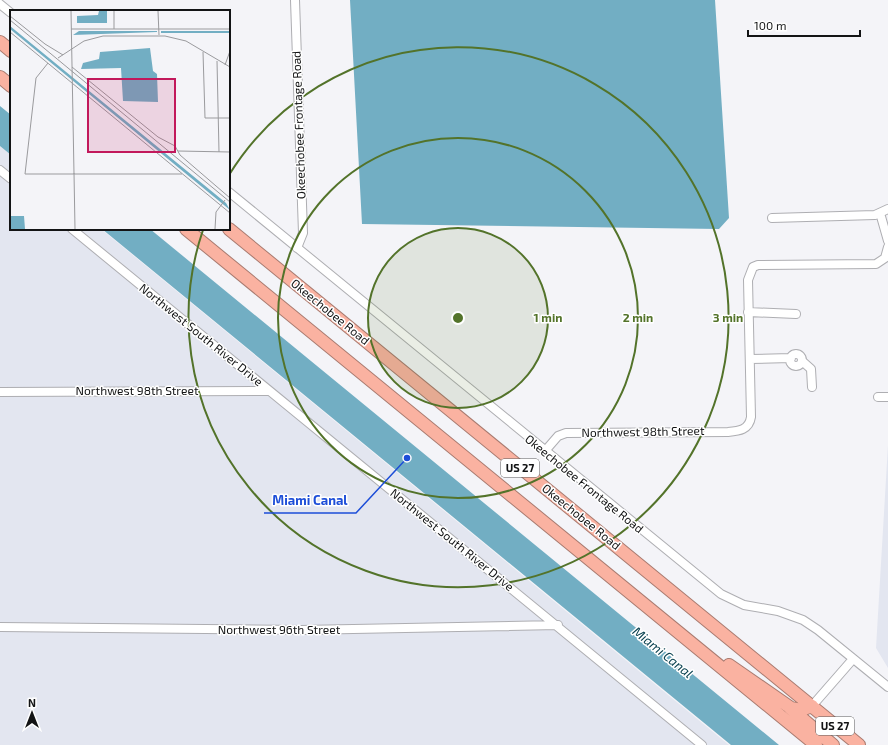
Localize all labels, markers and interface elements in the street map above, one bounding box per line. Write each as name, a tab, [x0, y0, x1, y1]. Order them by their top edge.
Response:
inset map	[10, 10, 230, 230]
scale bar	[748, 12, 860, 38]
text: 100 m	[754, 18, 786, 32]
street label: Okeechobee Frontage Road	[288, 51, 308, 199]
street label: Okeechobee Road	[289, 275, 373, 347]
street label: Northwest South River Drive	[137, 280, 266, 388]
text: 1 min	[534, 310, 562, 324]
text: 2 min	[623, 310, 653, 324]
text: 3 min	[713, 310, 743, 324]
centre of rings	[451, 311, 465, 325]
street label: Northwest 98th Street	[76, 383, 199, 397]
street label: Northwest 98th Street	[581, 423, 705, 439]
street label: Okeechobee Frontage Road	[523, 431, 647, 535]
road number: US 27	[501, 459, 539, 477]
street label: Okeechobee Road	[540, 480, 624, 552]
street label: Northwest South River Drive	[388, 485, 517, 593]
callout: Miami Canal	[264, 488, 356, 513]
text: Miami Canal	[272, 492, 348, 508]
street label: Northwest 96th Street	[218, 622, 341, 636]
water label: Miami Canal	[630, 623, 697, 681]
north arrow	[12, 693, 52, 733]
text: N	[28, 696, 36, 709]
road number: US 27	[816, 717, 854, 735]

